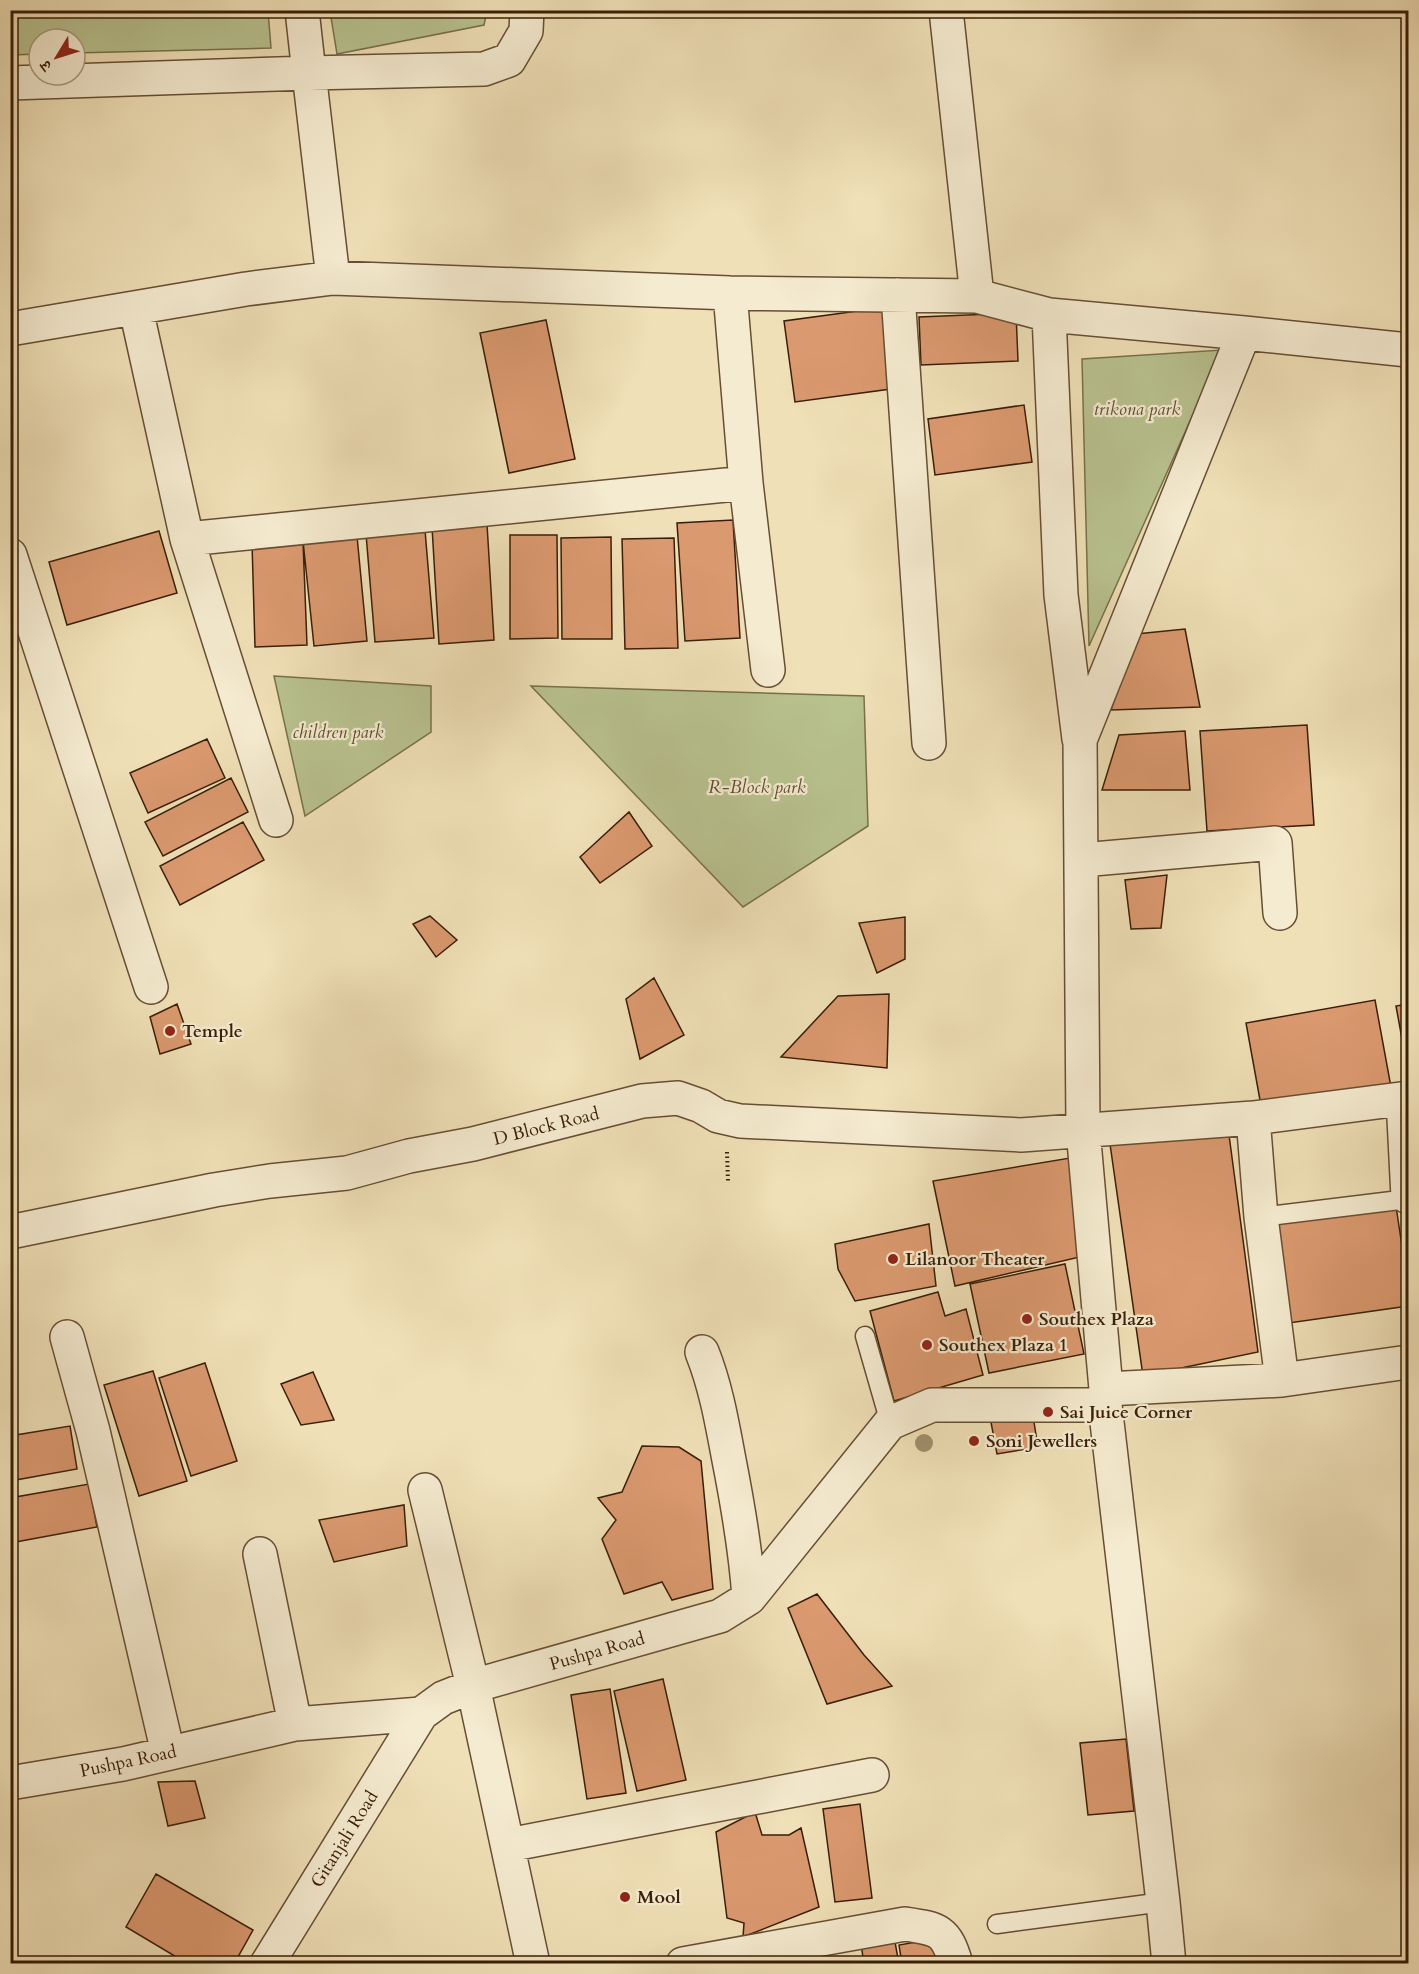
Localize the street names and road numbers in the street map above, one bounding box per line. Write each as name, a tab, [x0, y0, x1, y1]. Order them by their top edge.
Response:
street label: D Block Road	[491, 1101, 602, 1152]
street label: Pushpa Road	[547, 1626, 648, 1677]
street label: Pushpa Road	[77, 1739, 179, 1784]
street label: Gitanjali Road	[305, 1786, 384, 1892]

